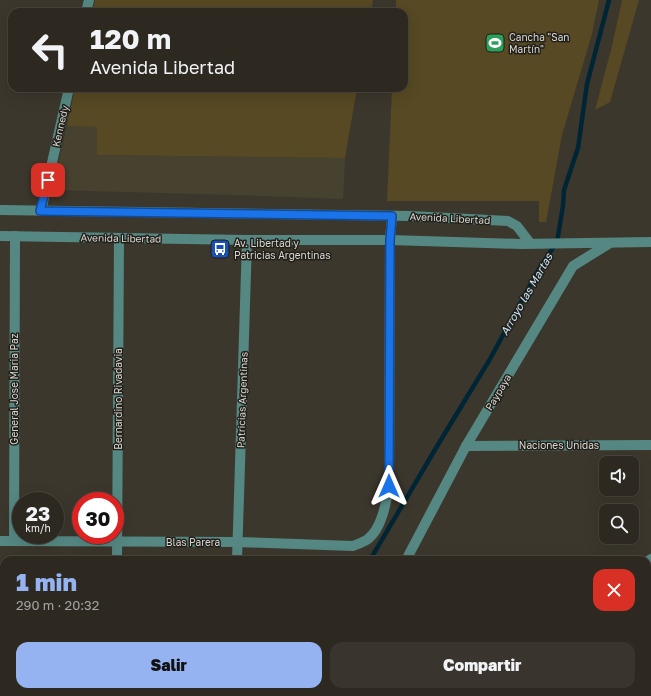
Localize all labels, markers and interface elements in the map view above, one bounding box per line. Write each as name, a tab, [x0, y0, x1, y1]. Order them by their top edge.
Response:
text: 120 m	[90, 22, 171, 55]
icon: left	[24, 24, 76, 76]
place label: Cancha "San Martín"	[509, 31, 569, 55]
sports icon: Cancha "San Martín"	[484, 32, 506, 54]
text: Avenida Libertad	[90, 56, 235, 78]
street label: Kennedy	[49, 104, 71, 148]
pin	[31, 163, 65, 197]
icon: arrive	[37, 169, 59, 191]
street label: Avenida Libertad	[409, 210, 491, 226]
street label: Avenida Libertad	[81, 231, 161, 245]
place label: Av. Libertad y Patricias Argentinas	[234, 237, 330, 261]
bus stop icon: Av. Libertad y Patricias Argentinas	[209, 238, 231, 260]
water label: Arroyo las Martas	[497, 250, 556, 338]
street label: General Jose Maria Paz	[8, 333, 20, 445]
street label: Bernardino Rivadavia	[112, 348, 124, 450]
street label: Patricias Argentinas	[234, 352, 250, 448]
street label: Paypaya	[483, 372, 513, 412]
street label: Naciones Unidas	[519, 439, 599, 451]
map controls	[599, 456, 639, 544]
button: sound	[599, 456, 639, 496]
position arrow	[368, 465, 410, 507]
speed limit sign: 30	[72, 492, 124, 544]
text: 23	[26, 501, 50, 525]
button: search	[599, 504, 639, 544]
text: km/h	[25, 522, 51, 534]
street label: Blas Parera	[166, 536, 220, 548]
text: 1 min	[16, 567, 77, 596]
button: close	[593, 569, 635, 611]
text: 290 m · 20:32	[16, 597, 99, 613]
button: Salir	[16, 642, 322, 688]
button: Compartir	[330, 642, 635, 688]

